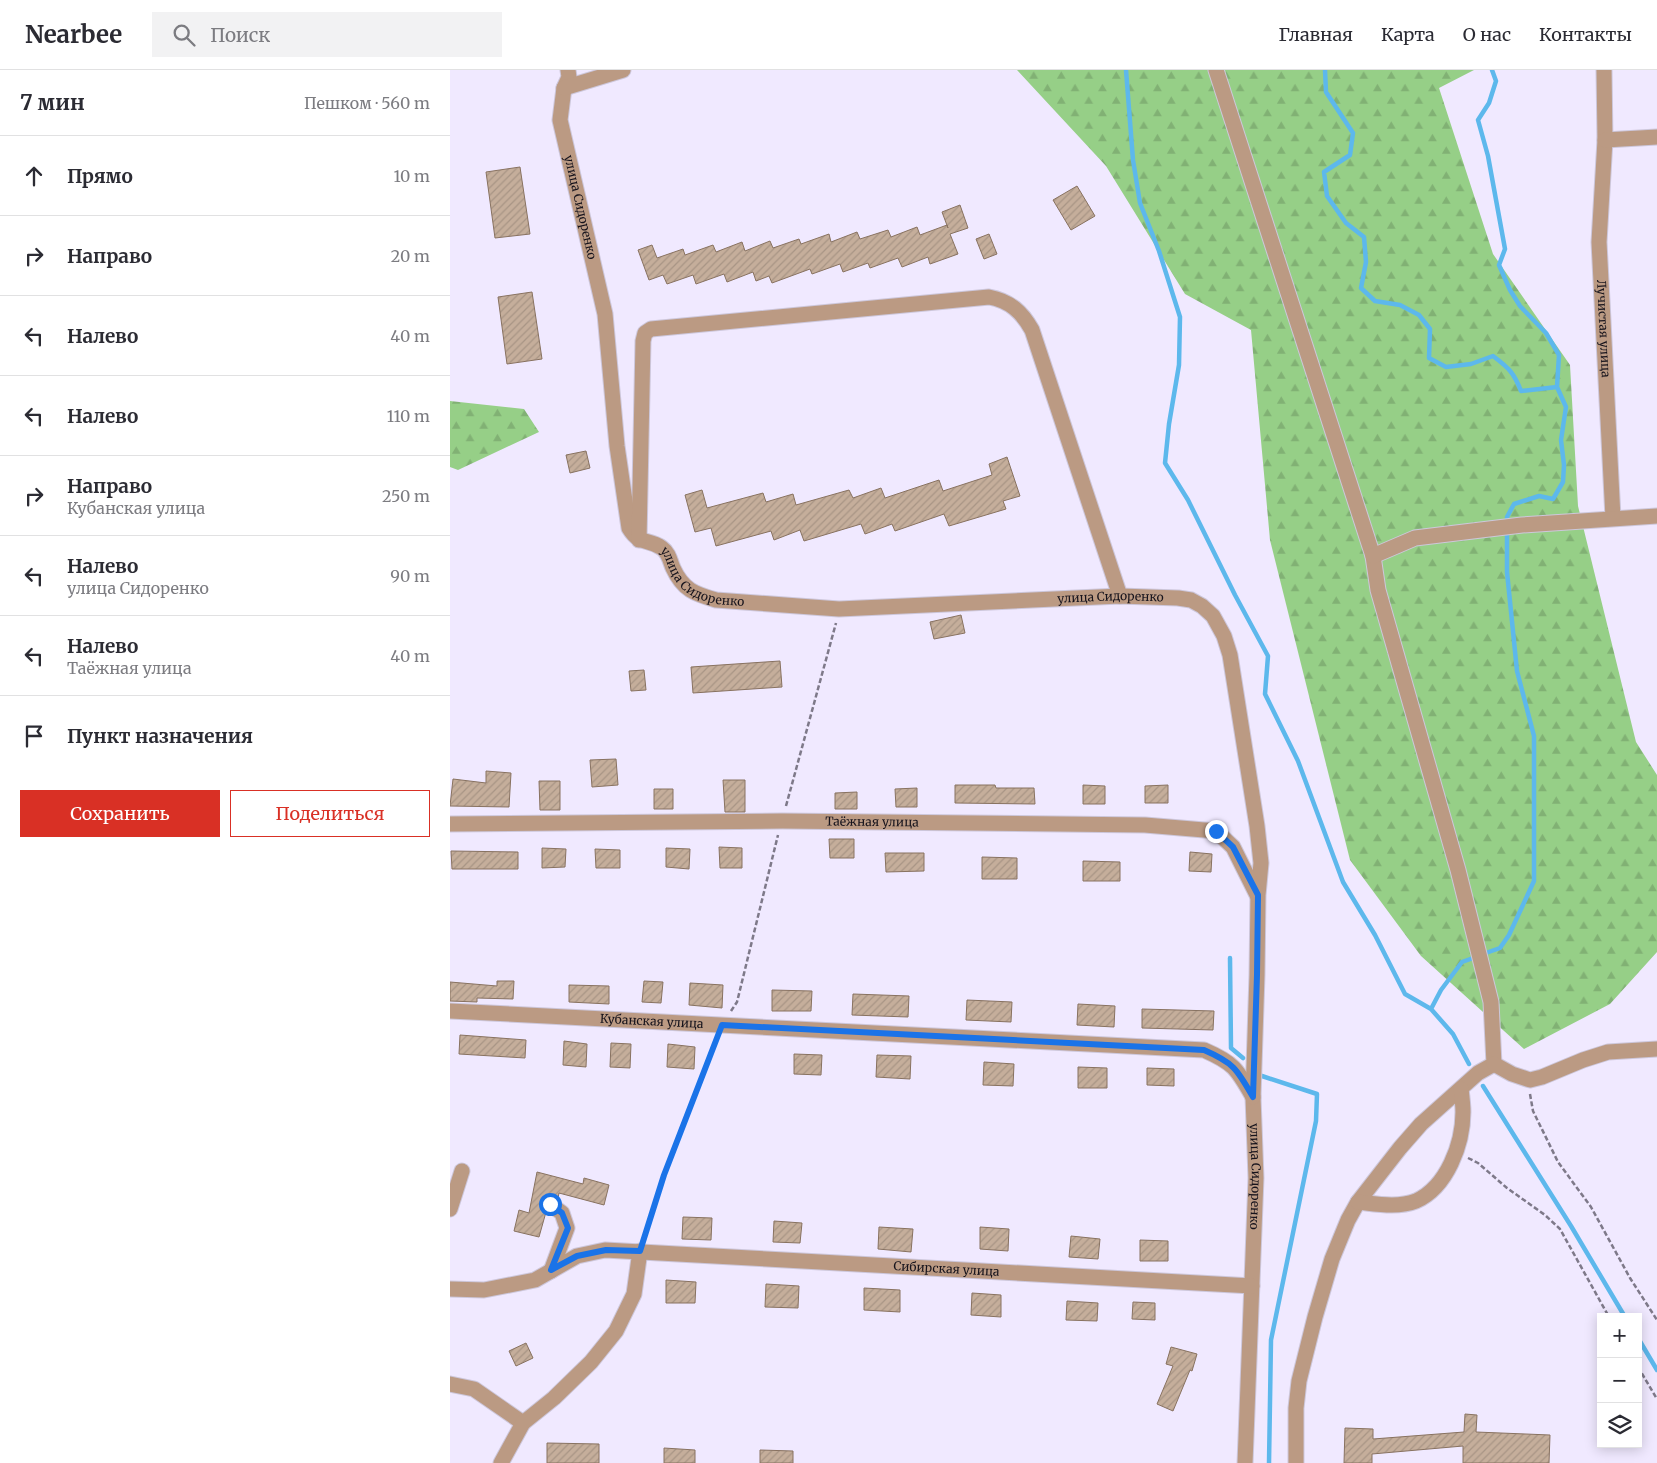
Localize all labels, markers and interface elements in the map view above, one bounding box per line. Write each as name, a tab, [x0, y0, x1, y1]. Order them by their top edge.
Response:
search box	[152, 12, 502, 57]
text: Nearbee	[25, 19, 122, 50]
icon: search	[170, 21, 198, 49]
text: Поиск	[210, 23, 270, 47]
text: Главная	[1278, 23, 1353, 46]
text: Карта	[1381, 23, 1435, 46]
text: О нас	[1463, 23, 1511, 46]
text: Контакты	[1539, 23, 1632, 46]
text: 7 мин	[20, 89, 85, 116]
text: Пешком · 560 m	[304, 93, 430, 113]
street label: улица Сидоренко	[561, 154, 600, 261]
icon: ahead	[20, 162, 48, 190]
text: Прямо	[67, 164, 133, 188]
text: 10 m	[393, 166, 430, 186]
icon: right	[20, 242, 48, 270]
text: Направо	[67, 244, 152, 268]
text: 20 m	[391, 246, 430, 266]
street label: Лучистая улица	[1594, 279, 1614, 379]
icon: left	[20, 322, 48, 350]
text: Налево	[67, 324, 138, 348]
text: 40 m	[390, 326, 430, 346]
icon: left	[20, 402, 48, 430]
text: Налево	[67, 404, 138, 428]
text: 110 m	[387, 406, 430, 426]
text: Направо	[67, 474, 152, 498]
icon: right	[20, 482, 48, 510]
text: 250 m	[382, 486, 430, 506]
text: Кубанская улица	[67, 498, 205, 518]
street label: улица Сидоренко	[658, 543, 745, 609]
text: Налево	[67, 554, 138, 578]
icon: left	[20, 562, 48, 590]
text: 90 m	[390, 566, 430, 586]
text: улица Сидоренко	[67, 578, 209, 598]
street label: улица Сидоренко	[1057, 588, 1164, 606]
text: Налево	[67, 634, 138, 658]
icon: left	[20, 642, 48, 670]
text: 40 m	[390, 646, 430, 666]
text: Таёжная улица	[67, 658, 191, 678]
icon: arrive	[20, 722, 48, 750]
text: Пункт назначения	[67, 724, 253, 748]
button: Сохранить	[20, 790, 220, 837]
button: Поделиться	[230, 790, 430, 837]
street label: Таёжная улица	[825, 813, 919, 830]
route end	[1205, 820, 1228, 843]
street label: Кубанская улица	[600, 1011, 704, 1031]
street label: улица Сидоренко	[1247, 1123, 1264, 1230]
route start	[539, 1193, 562, 1216]
street label: Сибирская улица	[893, 1258, 1000, 1279]
map controls	[1597, 1313, 1642, 1448]
button: +	[1597, 1313, 1642, 1358]
button: −	[1597, 1358, 1642, 1403]
button: layers	[1597, 1403, 1642, 1448]

